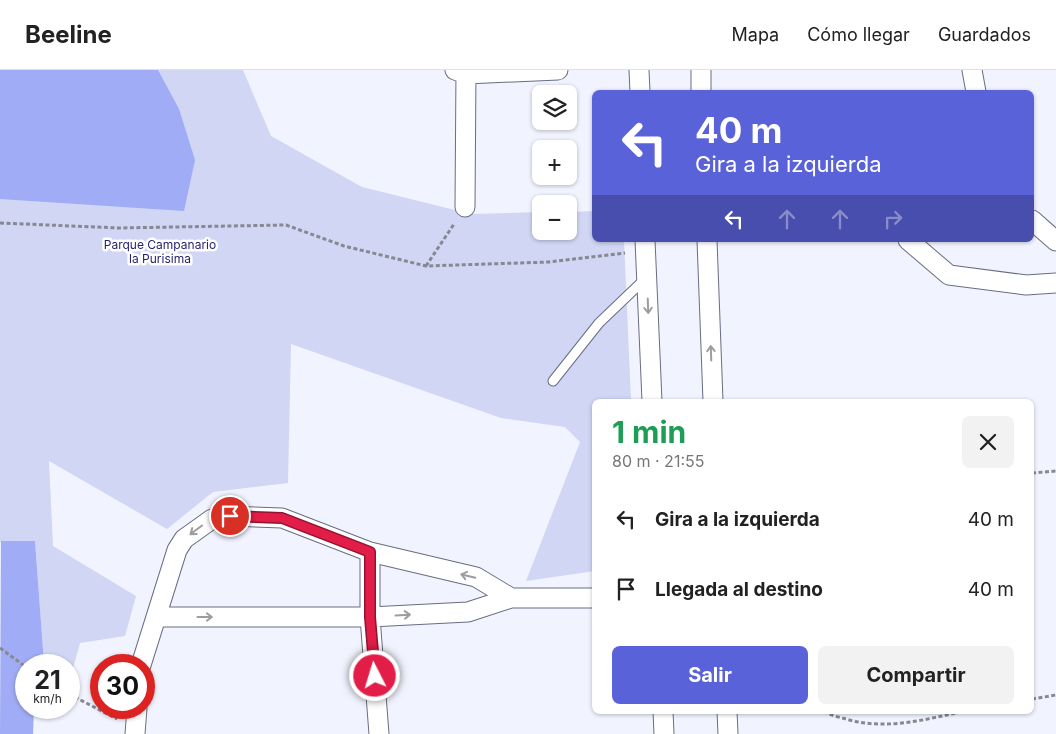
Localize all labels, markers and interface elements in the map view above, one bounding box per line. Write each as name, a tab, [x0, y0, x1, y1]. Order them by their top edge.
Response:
text: Beeline	[25, 20, 112, 49]
text: Mapa	[732, 24, 779, 45]
text: Cómo llegar	[807, 24, 910, 45]
text: Guardados	[938, 24, 1031, 45]
map controls	[532, 85, 577, 240]
button: layers	[532, 85, 577, 130]
text: 40 m	[695, 109, 783, 151]
icon: left	[612, 110, 677, 175]
button: +	[532, 140, 577, 185]
text: Gira a la izquierda	[695, 151, 882, 177]
button: −	[532, 195, 577, 240]
icon: left	[720, 205, 748, 233]
icon: ahead	[773, 205, 801, 233]
icon: ahead	[826, 205, 854, 233]
icon: right	[879, 205, 907, 233]
park label: Parque Campanario la Purisima	[104, 237, 216, 266]
one-way arrow	[643, 298, 653, 314]
one-way arrow	[707, 345, 716, 361]
text: 1 min	[612, 414, 686, 450]
button: close	[962, 416, 1014, 468]
text: 80 m · 21:55	[612, 451, 704, 471]
pin	[209, 495, 251, 537]
icon: arrive	[216, 502, 244, 530]
icon: left	[612, 505, 640, 533]
text: Gira a la izquierda	[655, 508, 820, 531]
text: 40 m	[968, 508, 1014, 531]
one-way arrow	[190, 524, 203, 535]
one-way arrow	[460, 570, 476, 580]
icon: arrive	[612, 575, 640, 603]
text: Llegada al destino	[655, 578, 823, 601]
text: 40 m	[968, 578, 1014, 601]
one-way arrow	[394, 611, 410, 620]
one-way arrow	[196, 612, 213, 622]
button: Salir	[612, 646, 808, 704]
button: Compartir	[818, 646, 1014, 704]
position arrow	[348, 649, 400, 701]
speed limit sign: 30	[90, 654, 155, 719]
text: 21	[34, 665, 61, 695]
text: km/h	[33, 691, 62, 706]

